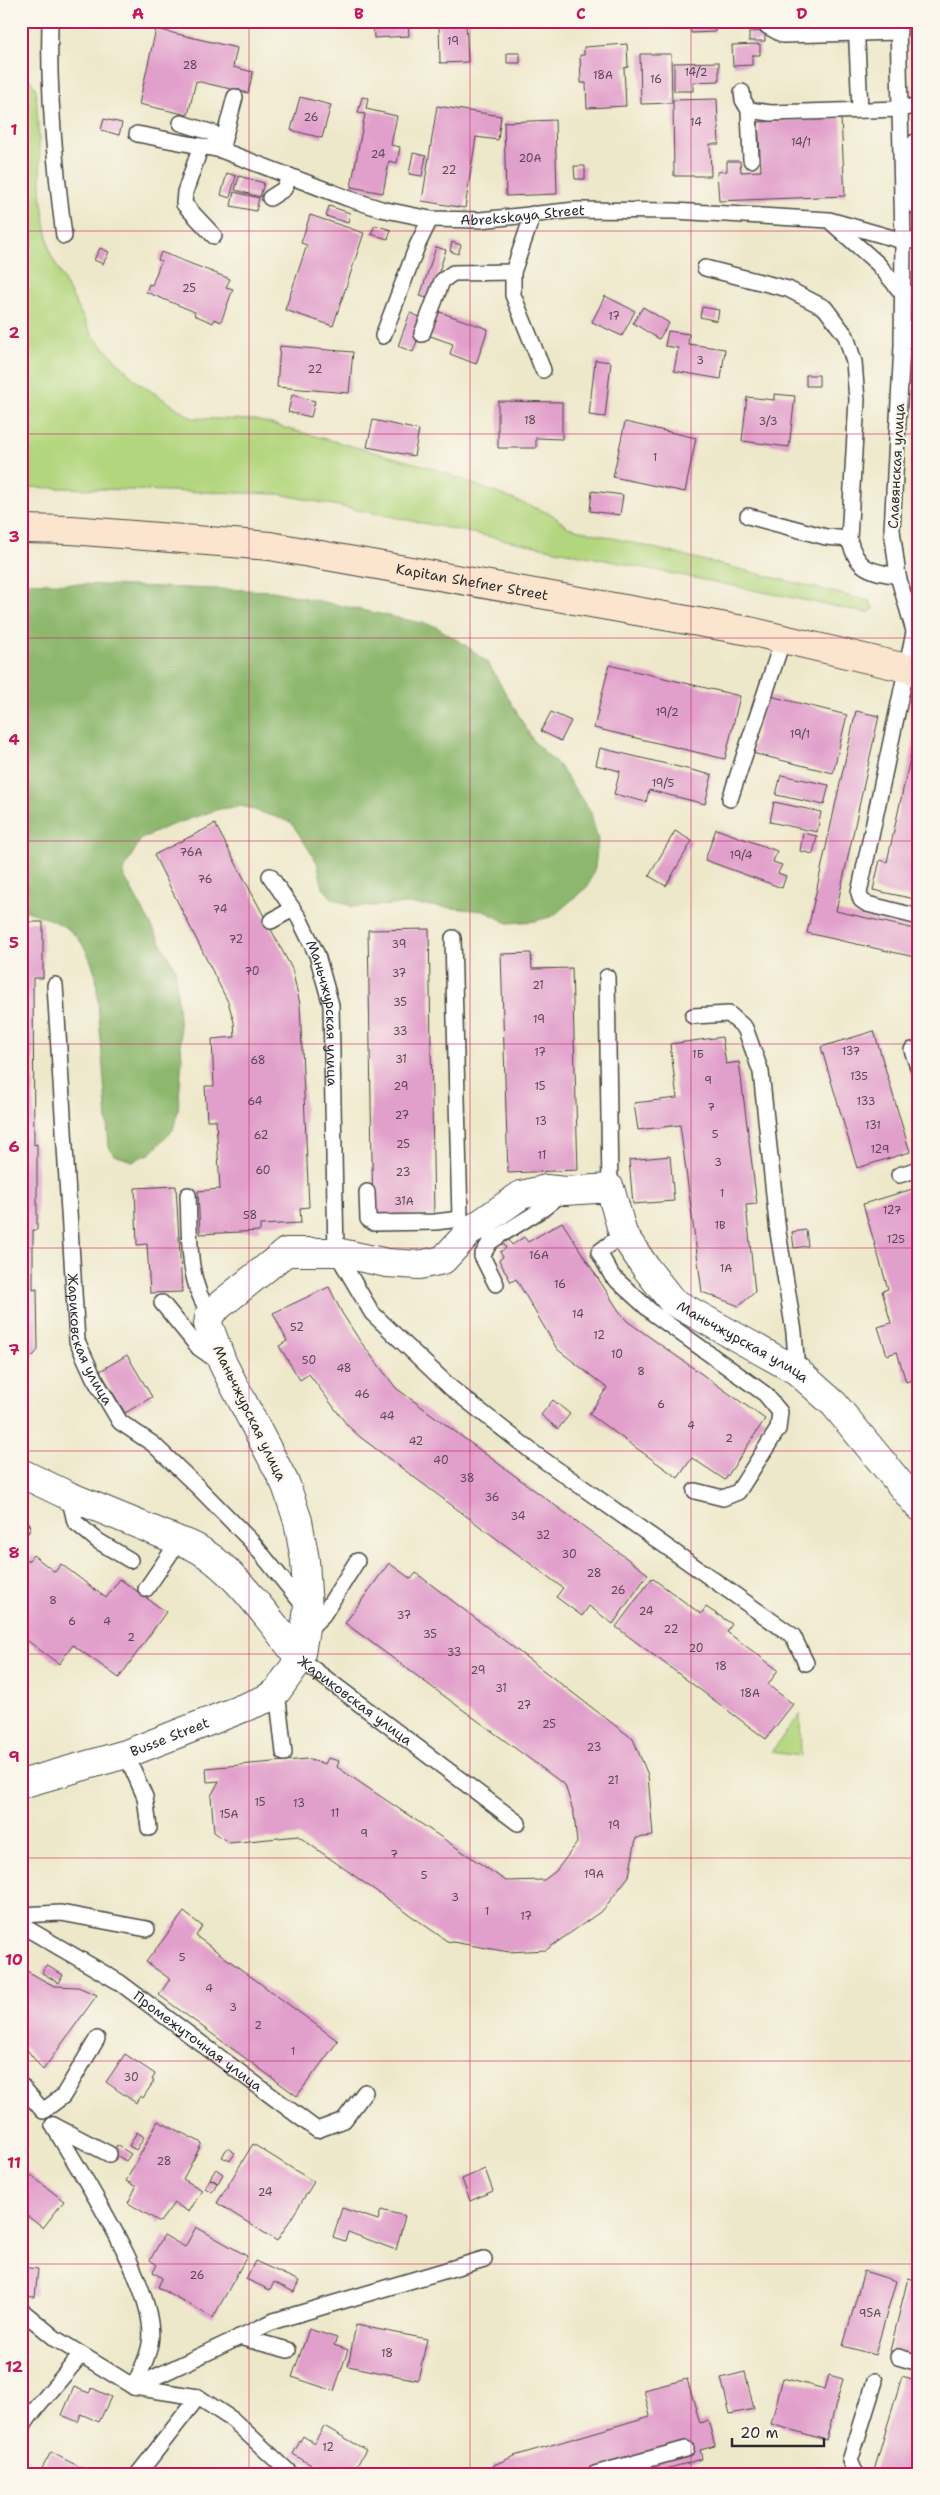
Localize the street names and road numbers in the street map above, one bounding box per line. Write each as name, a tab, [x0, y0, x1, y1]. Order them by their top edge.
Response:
street label: Abrekskaya Street	[460, 201, 585, 229]
street label: Славянская улица	[884, 402, 908, 529]
street label: Kapitan Shefner Street	[395, 560, 550, 604]
street label: Маньчжурская улица	[302, 937, 342, 1087]
street label: Жариковская улица	[64, 1273, 117, 1408]
street label: Маньчжурская улица	[674, 1297, 813, 1387]
street label: Маньчжурская улица	[209, 1342, 291, 1484]
street label: Жариковская улица	[294, 1652, 416, 1749]
street label: Busse Street	[127, 1713, 212, 1761]
street label: Промежуточная улица	[130, 1987, 266, 2095]

